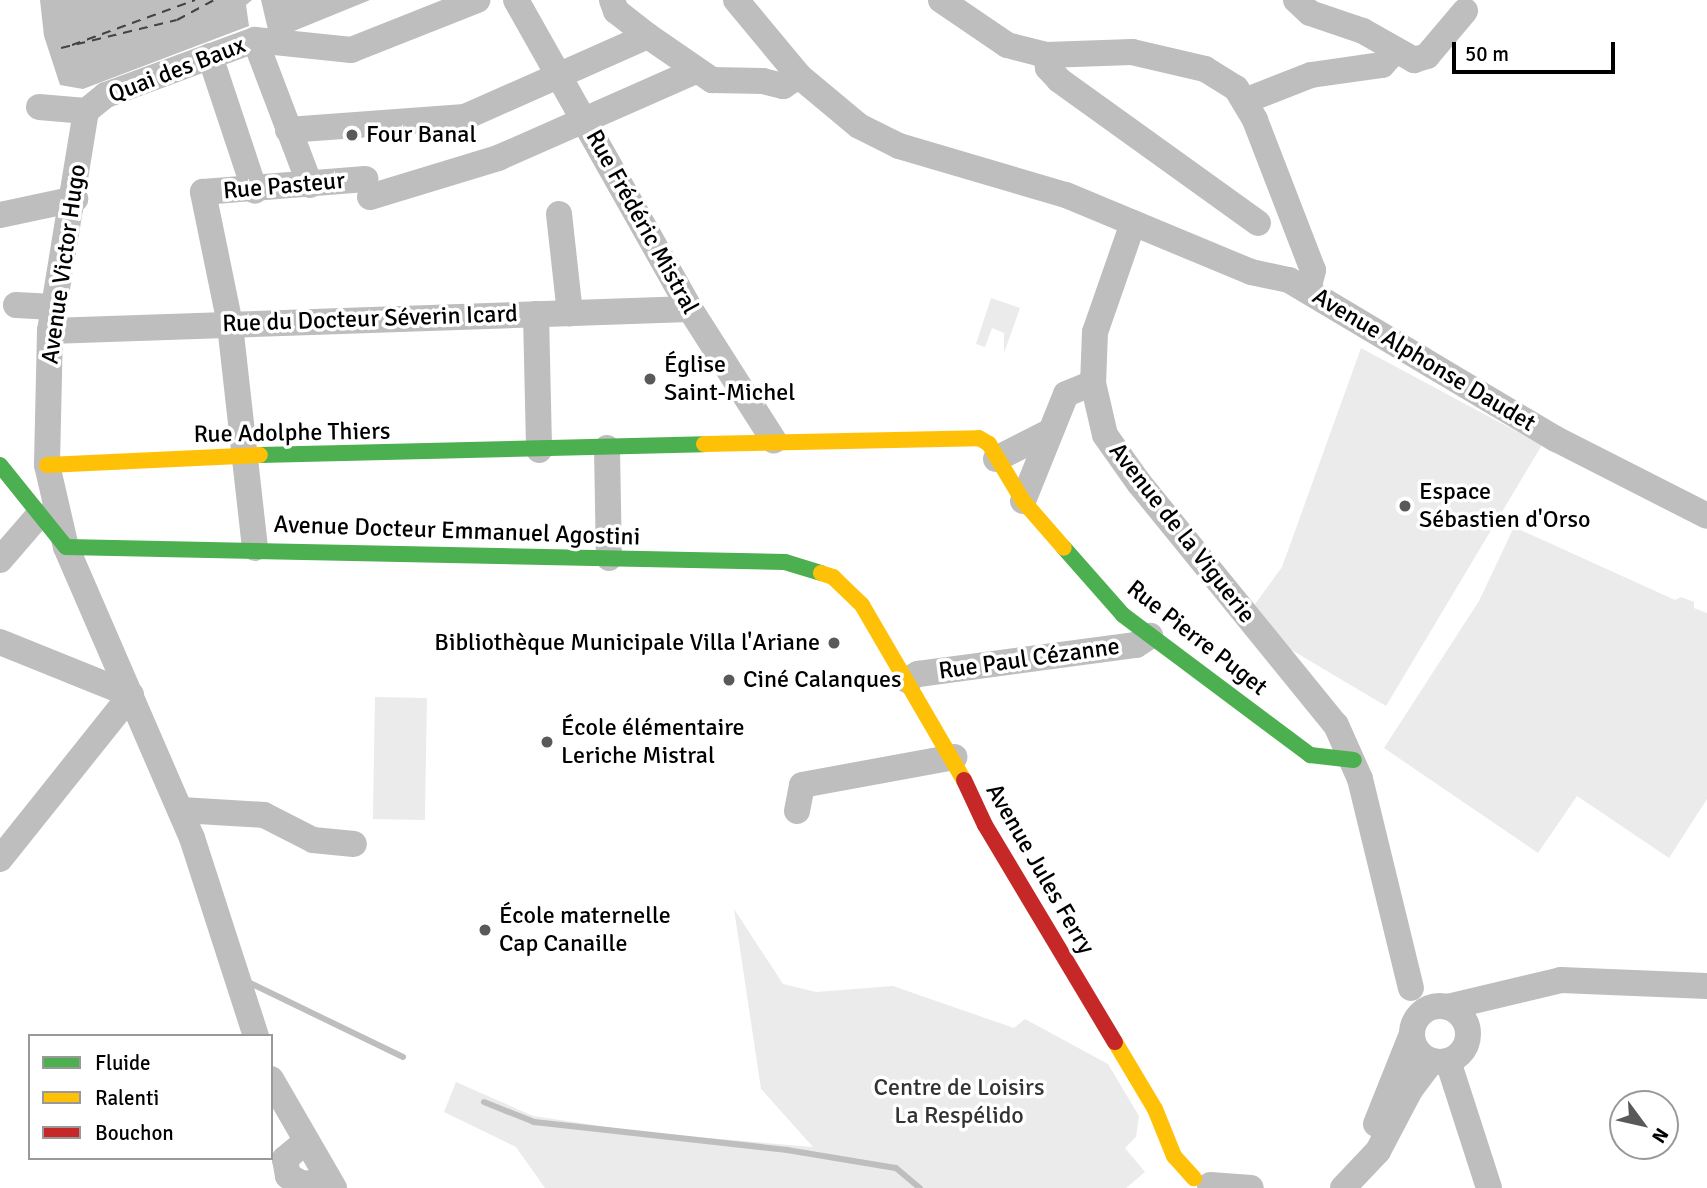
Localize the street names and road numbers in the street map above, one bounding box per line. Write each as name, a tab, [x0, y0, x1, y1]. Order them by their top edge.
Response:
street label: Quai des Baux	[105, 31, 249, 109]
street label: Rue Frédéric Mistral	[579, 125, 705, 319]
street label: Avenue Victor Hugo	[36, 162, 92, 366]
street label: Rue Pasteur	[222, 166, 346, 206]
street label: Avenue Alphonse Daudet	[1307, 282, 1541, 438]
street label: Rue du Docteur Séverin Icard	[222, 299, 518, 339]
street label: Rue Adolphe Thiers	[193, 417, 391, 449]
street label: Avenue de la Viguerie	[1103, 437, 1261, 629]
street label: Avenue Docteur Emmanuel Agostini	[273, 510, 641, 552]
street label: Rue Pierre Puget	[1121, 574, 1273, 702]
street label: Rue Paul Cézanne	[937, 632, 1121, 686]
street label: Avenue Jules Ferry	[979, 779, 1101, 959]

